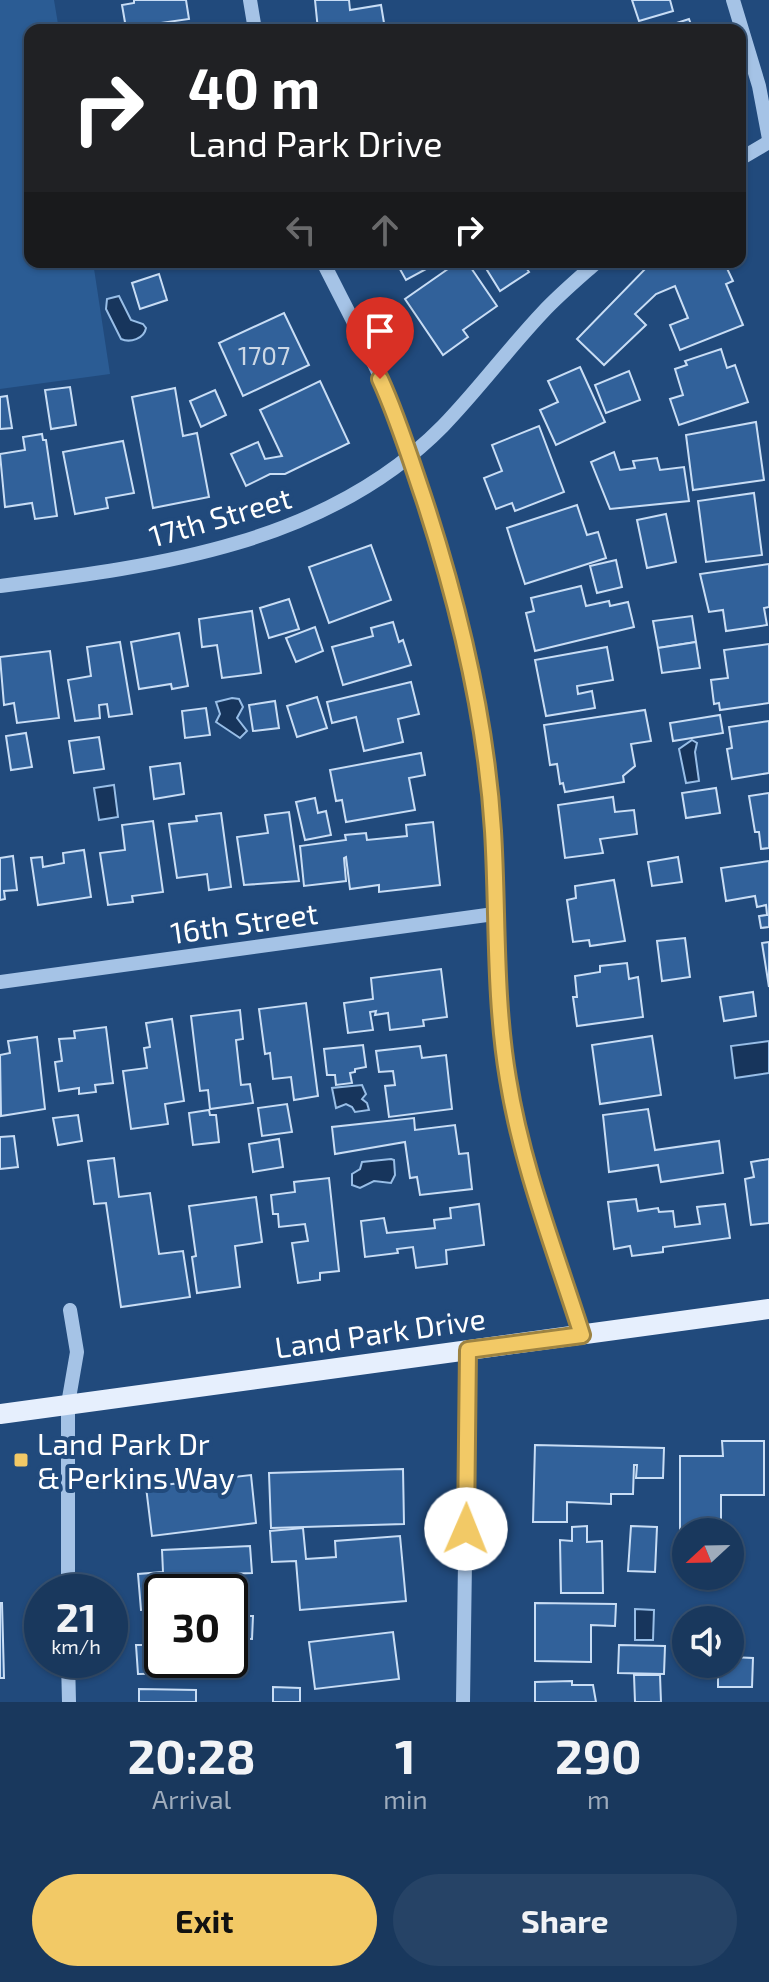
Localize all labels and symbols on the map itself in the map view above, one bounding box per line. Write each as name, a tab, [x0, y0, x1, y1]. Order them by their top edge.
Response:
pin	[346, 297, 414, 379]
house number: 1707	[238, 339, 290, 370]
street label: 17th Street	[145, 479, 295, 553]
street label: 16th Street	[168, 894, 320, 950]
street label: Land Park Drive	[272, 1299, 488, 1365]
place label: Land Park Dr & Perkins Way	[37, 1425, 235, 1495]
marker: Land Park Dr & Perkins Way	[12, 1451, 30, 1469]
position arrow	[424, 1487, 508, 1571]
north arrow	[672, 1518, 744, 1590]
speed limit sign: 30	[144, 1574, 248, 1678]

